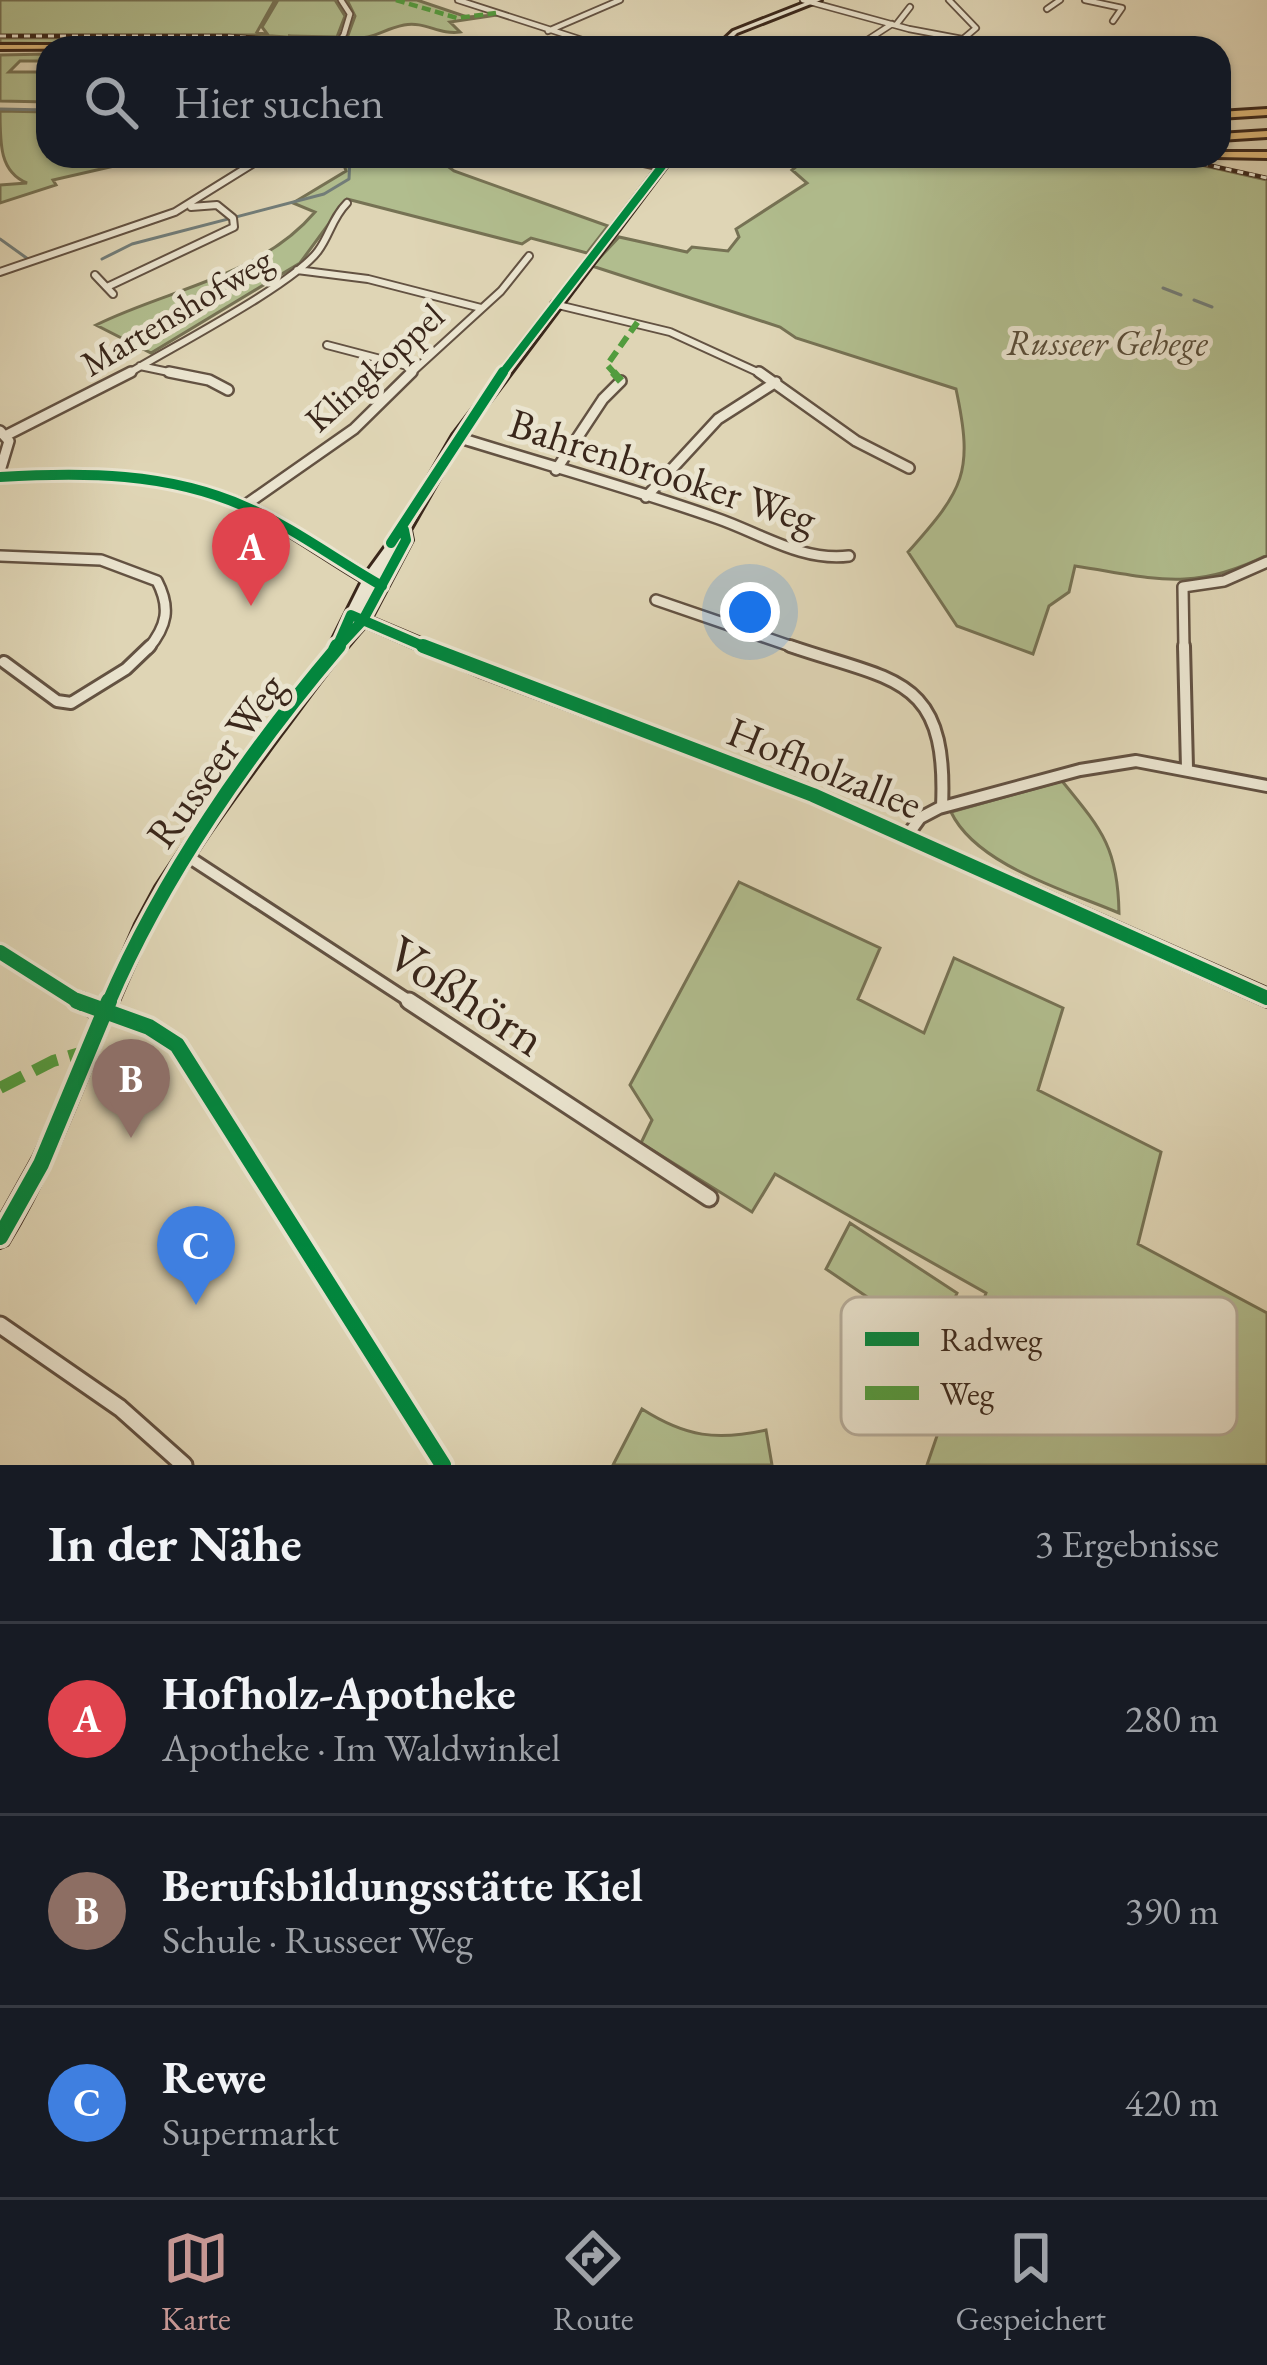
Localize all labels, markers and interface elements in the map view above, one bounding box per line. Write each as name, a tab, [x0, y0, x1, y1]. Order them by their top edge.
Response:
search box	[36, 36, 1231, 168]
icon: search	[78, 69, 144, 135]
text: Hier suchen	[174, 73, 384, 131]
street label: Martenshofweg	[72, 236, 281, 387]
street label: Klingkoppel	[295, 293, 454, 442]
park label: Russeer Gehege	[1006, 319, 1208, 366]
street label: Bahrenbrooker Weg	[502, 395, 824, 546]
pin: A	[212, 507, 290, 606]
your location	[720, 582, 780, 642]
street label: Russeer Weg	[134, 661, 298, 859]
street label: Hofholzallee	[719, 704, 930, 831]
street label: Voßhörn	[375, 920, 559, 1070]
pin: B	[92, 1039, 170, 1138]
pin: C	[157, 1206, 235, 1305]
legend	[841, 1297, 1237, 1435]
text: Radweg	[940, 1318, 1043, 1361]
text: Weg	[940, 1372, 995, 1415]
text: In der Nähe	[48, 1510, 302, 1576]
text: 3 Ergebnisse	[1035, 1518, 1219, 1569]
text: Hofholz-Apotheke	[162, 1664, 516, 1722]
text: A	[73, 1693, 101, 1744]
text: 280 m	[1125, 1693, 1219, 1744]
text: Apotheke · Im Waldwinkel	[162, 1722, 561, 1773]
text: Berufsbildungsstätte Kiel	[162, 1856, 643, 1914]
text: B	[75, 1885, 99, 1936]
text: 390 m	[1125, 1885, 1219, 1936]
text: Schule · Russeer Weg	[162, 1914, 473, 1965]
text: Rewe	[162, 2048, 266, 2106]
text: C	[73, 2077, 101, 2128]
text: 420 m	[1125, 2077, 1219, 2128]
text: Supermarkt	[162, 2106, 339, 2157]
tab: Karte	[161, 2225, 231, 2340]
tab: Route	[553, 2225, 634, 2340]
tab: Gespeichert	[956, 2225, 1106, 2340]

